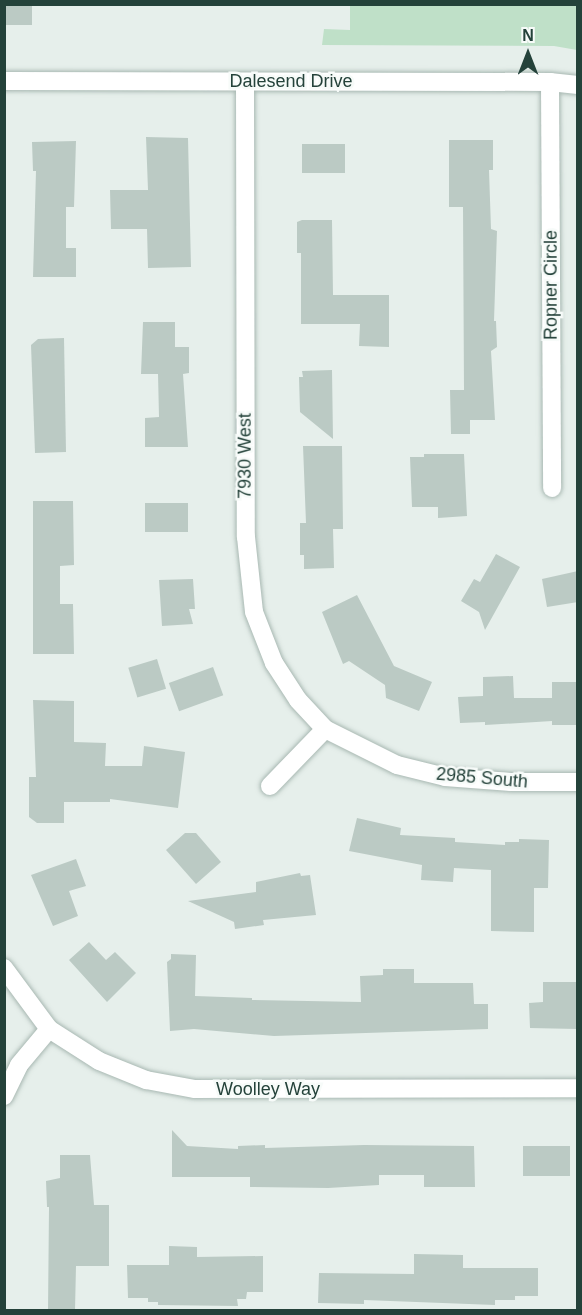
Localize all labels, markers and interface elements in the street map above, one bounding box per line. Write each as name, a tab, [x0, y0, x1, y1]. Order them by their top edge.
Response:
north arrow	[498, 24, 558, 84]
text: N	[522, 27, 534, 44]
street label: Dalesend Drive	[229, 70, 353, 92]
street label: Ropner Circle	[540, 230, 562, 340]
street label: 7930 West	[234, 413, 256, 499]
street label: 2985 South	[435, 763, 529, 793]
street label: Woolley Way	[216, 1078, 320, 1100]

